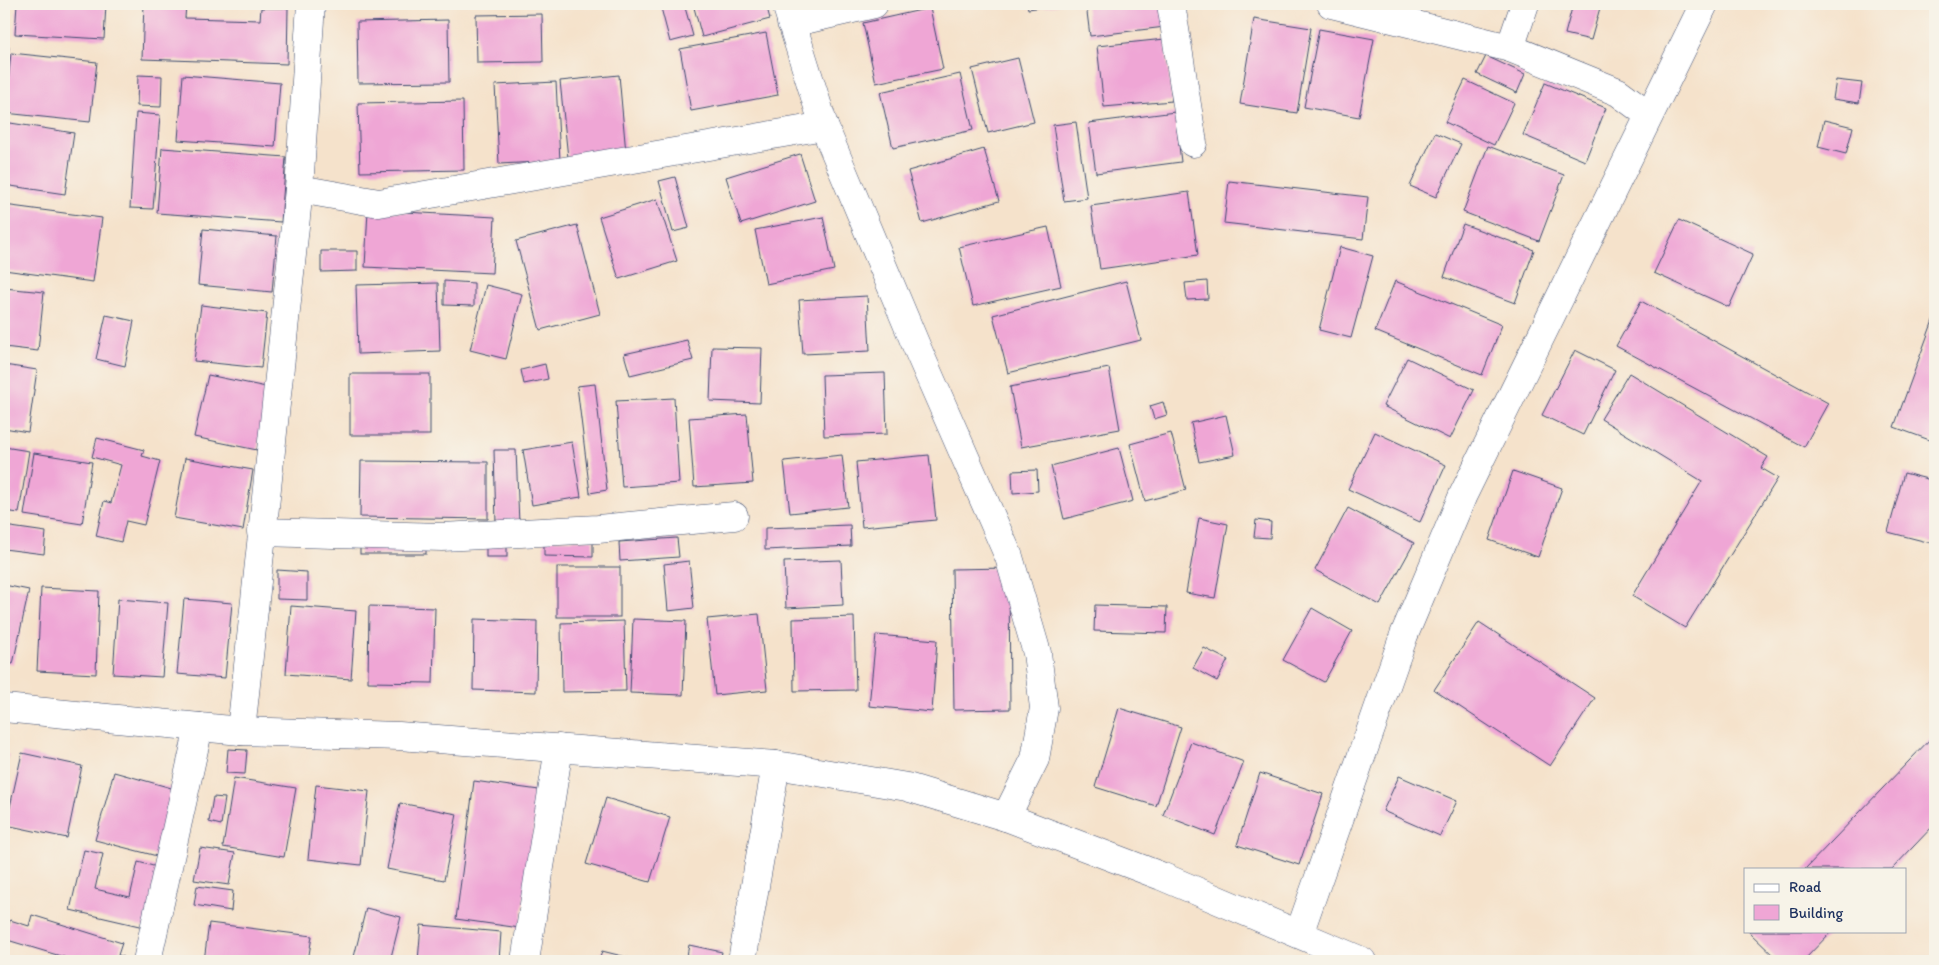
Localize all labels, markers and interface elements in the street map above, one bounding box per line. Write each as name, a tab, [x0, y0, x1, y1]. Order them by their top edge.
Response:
legend	[1744, 868, 1906, 932]
text: Road	[1789, 878, 1822, 896]
text: Building	[1789, 904, 1843, 922]

